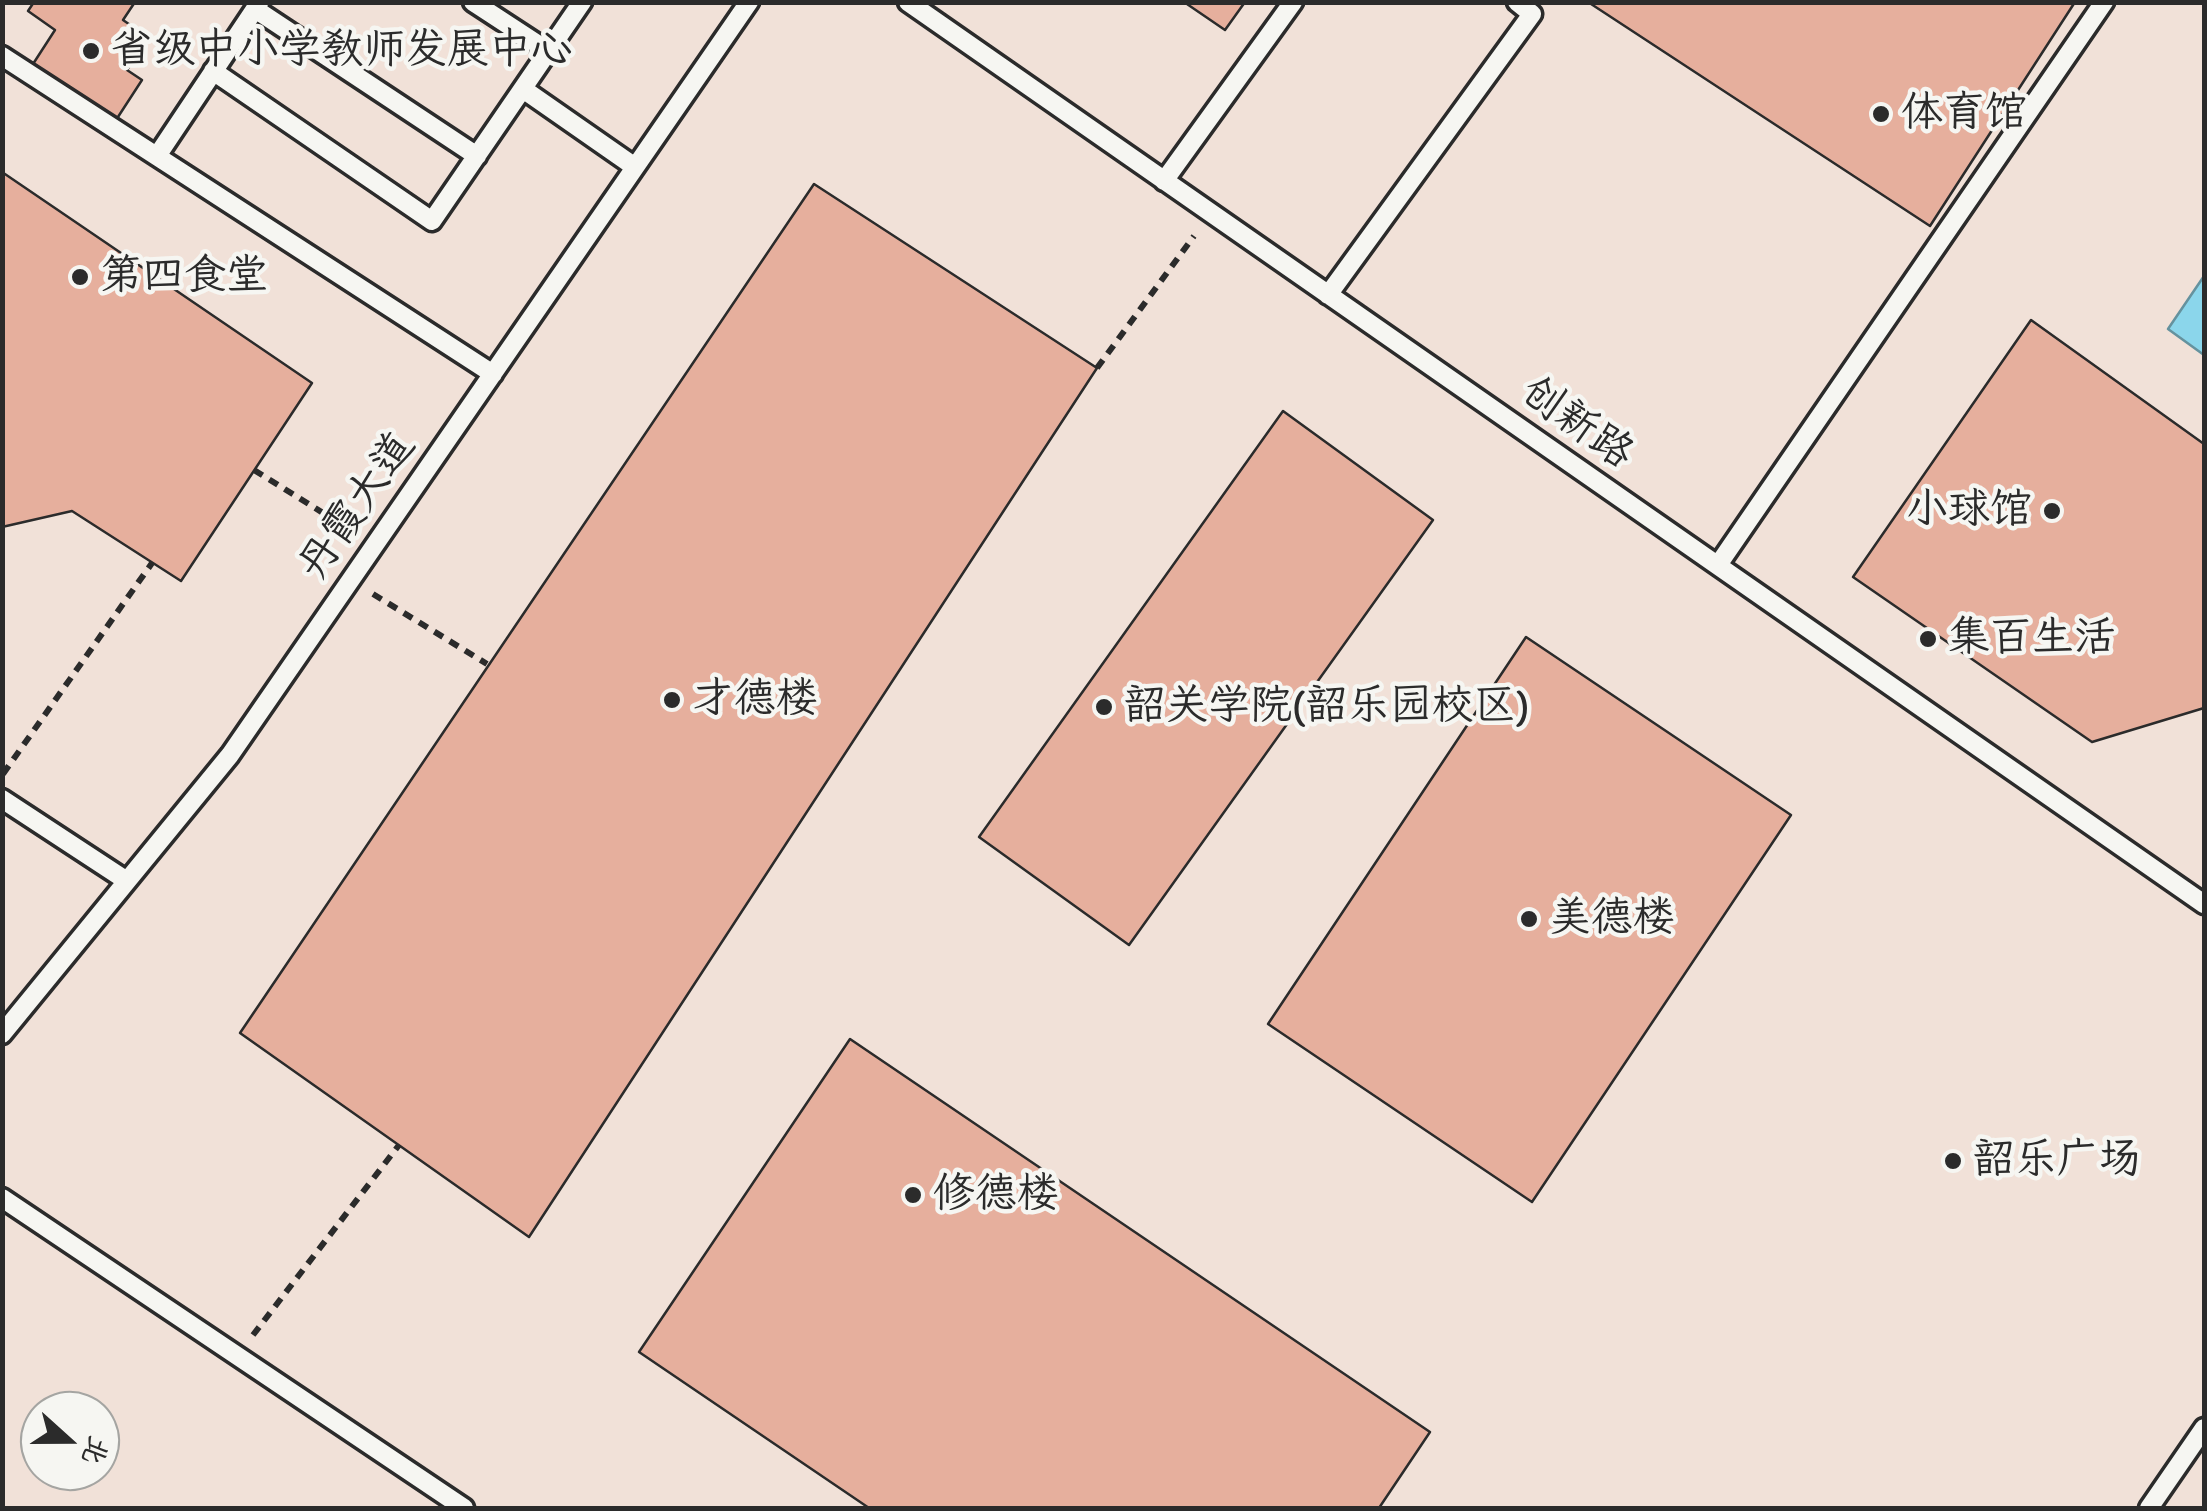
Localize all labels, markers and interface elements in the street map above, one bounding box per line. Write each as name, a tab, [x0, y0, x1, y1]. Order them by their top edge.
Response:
place label: 省级中小学教师发展中心	[111, 26, 573, 76]
marker: 省级中小学教师发展中心	[80, 40, 102, 62]
place label: 体育馆	[1901, 89, 2027, 139]
marker: 体育馆	[1870, 103, 1892, 125]
place label: 第四食堂	[100, 252, 268, 302]
marker: 第四食堂	[69, 266, 91, 288]
street label: 创新路	[1510, 367, 1642, 481]
street label: 丹霞大道	[289, 424, 427, 590]
place label: 小球馆	[1906, 486, 2032, 536]
marker: 小球馆	[2041, 500, 2063, 522]
place label: 集百生活	[1948, 614, 2116, 664]
marker: 集百生活	[1917, 628, 1939, 650]
place label: 才德楼	[692, 675, 818, 725]
place label: 韶关学院(韶乐园校区)	[1124, 682, 1529, 732]
marker: 才德楼	[661, 689, 683, 711]
marker: 韶关学院(韶乐园校区)	[1093, 696, 1115, 718]
place label: 美德楼	[1549, 894, 1675, 944]
marker: 美德楼	[1518, 908, 1540, 930]
place label: 韶乐广场	[1973, 1136, 2141, 1186]
marker: 韶乐广场	[1942, 1150, 1964, 1172]
place label: 修德楼	[933, 1170, 1059, 1220]
marker: 修德楼	[902, 1184, 924, 1206]
north arrow	[20, 1391, 120, 1491]
text: 北	[75, 1432, 117, 1470]

